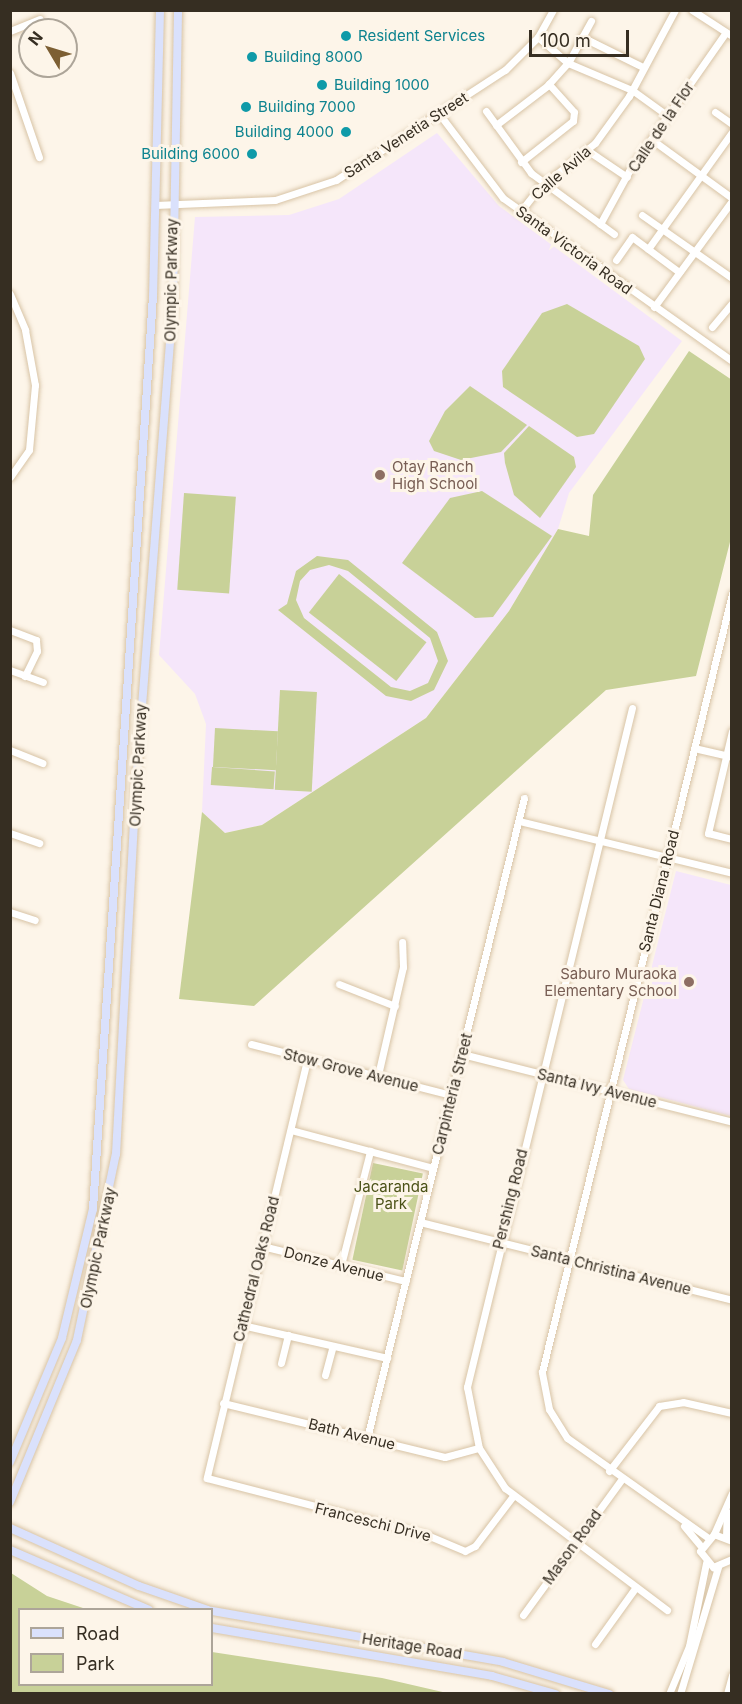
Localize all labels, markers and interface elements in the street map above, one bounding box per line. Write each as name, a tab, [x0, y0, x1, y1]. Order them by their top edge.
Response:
north arrow	[18, 18, 78, 78]
scale bar	[532, 18, 632, 56]
text: N	[24, 27, 47, 49]
place label: Resident Services	[358, 27, 485, 45]
marker: Resident Services	[339, 29, 353, 43]
text: 100 m	[540, 30, 591, 51]
place label: Building 8000	[264, 48, 363, 66]
marker: Building 8000	[245, 50, 259, 64]
place label: Building 1000	[334, 76, 430, 94]
marker: Building 1000	[315, 78, 329, 92]
street label: Calle de la Flor	[624, 78, 698, 176]
street label: Santa Venetia Street	[341, 88, 471, 182]
place label: Building 7000	[258, 98, 356, 116]
marker: Building 7000	[239, 100, 253, 114]
place label: Building 4000	[235, 123, 334, 141]
marker: Building 4000	[339, 125, 353, 139]
street label: Calle Avila	[528, 142, 594, 204]
place label: Building 6000	[141, 145, 240, 163]
marker: Building 6000	[245, 147, 259, 161]
street label: Santa Victoria Road	[512, 202, 636, 298]
street label: Olympic Parkway	[161, 218, 181, 342]
place label: Otay Ranch High School	[392, 457, 478, 492]
marker: Otay Ranch High School	[373, 468, 387, 482]
street label: Olympic Parkway	[126, 703, 150, 827]
street label: Santa Diana Road	[635, 828, 683, 954]
place label: Saburo Muraoka Elementary School	[544, 964, 677, 999]
marker: Saburo Muraoka Elementary School	[682, 975, 696, 989]
street label: Carpinteria Street	[428, 1031, 476, 1157]
street label: Stow Grove Avenue	[282, 1044, 420, 1096]
street label: Santa Ivy Avenue	[535, 1064, 659, 1112]
street label: Pershing Road	[489, 1147, 531, 1251]
park label: Jacaranda Park	[354, 1177, 428, 1212]
street label: Olympic Parkway	[76, 1186, 120, 1310]
street label: Cathedral Oaks Road	[229, 1194, 283, 1344]
street label: Santa Christina Avenue	[529, 1241, 693, 1299]
street label: Donze Avenue	[282, 1243, 386, 1285]
street label: Bath Avenue	[307, 1415, 397, 1453]
street label: Franceschi Drive	[313, 1499, 433, 1545]
street label: Mason Road	[539, 1506, 605, 1588]
legend	[18, 1608, 213, 1686]
text: Road	[76, 1623, 119, 1644]
street label: Heritage Road	[361, 1629, 463, 1663]
text: Park	[76, 1653, 115, 1674]

